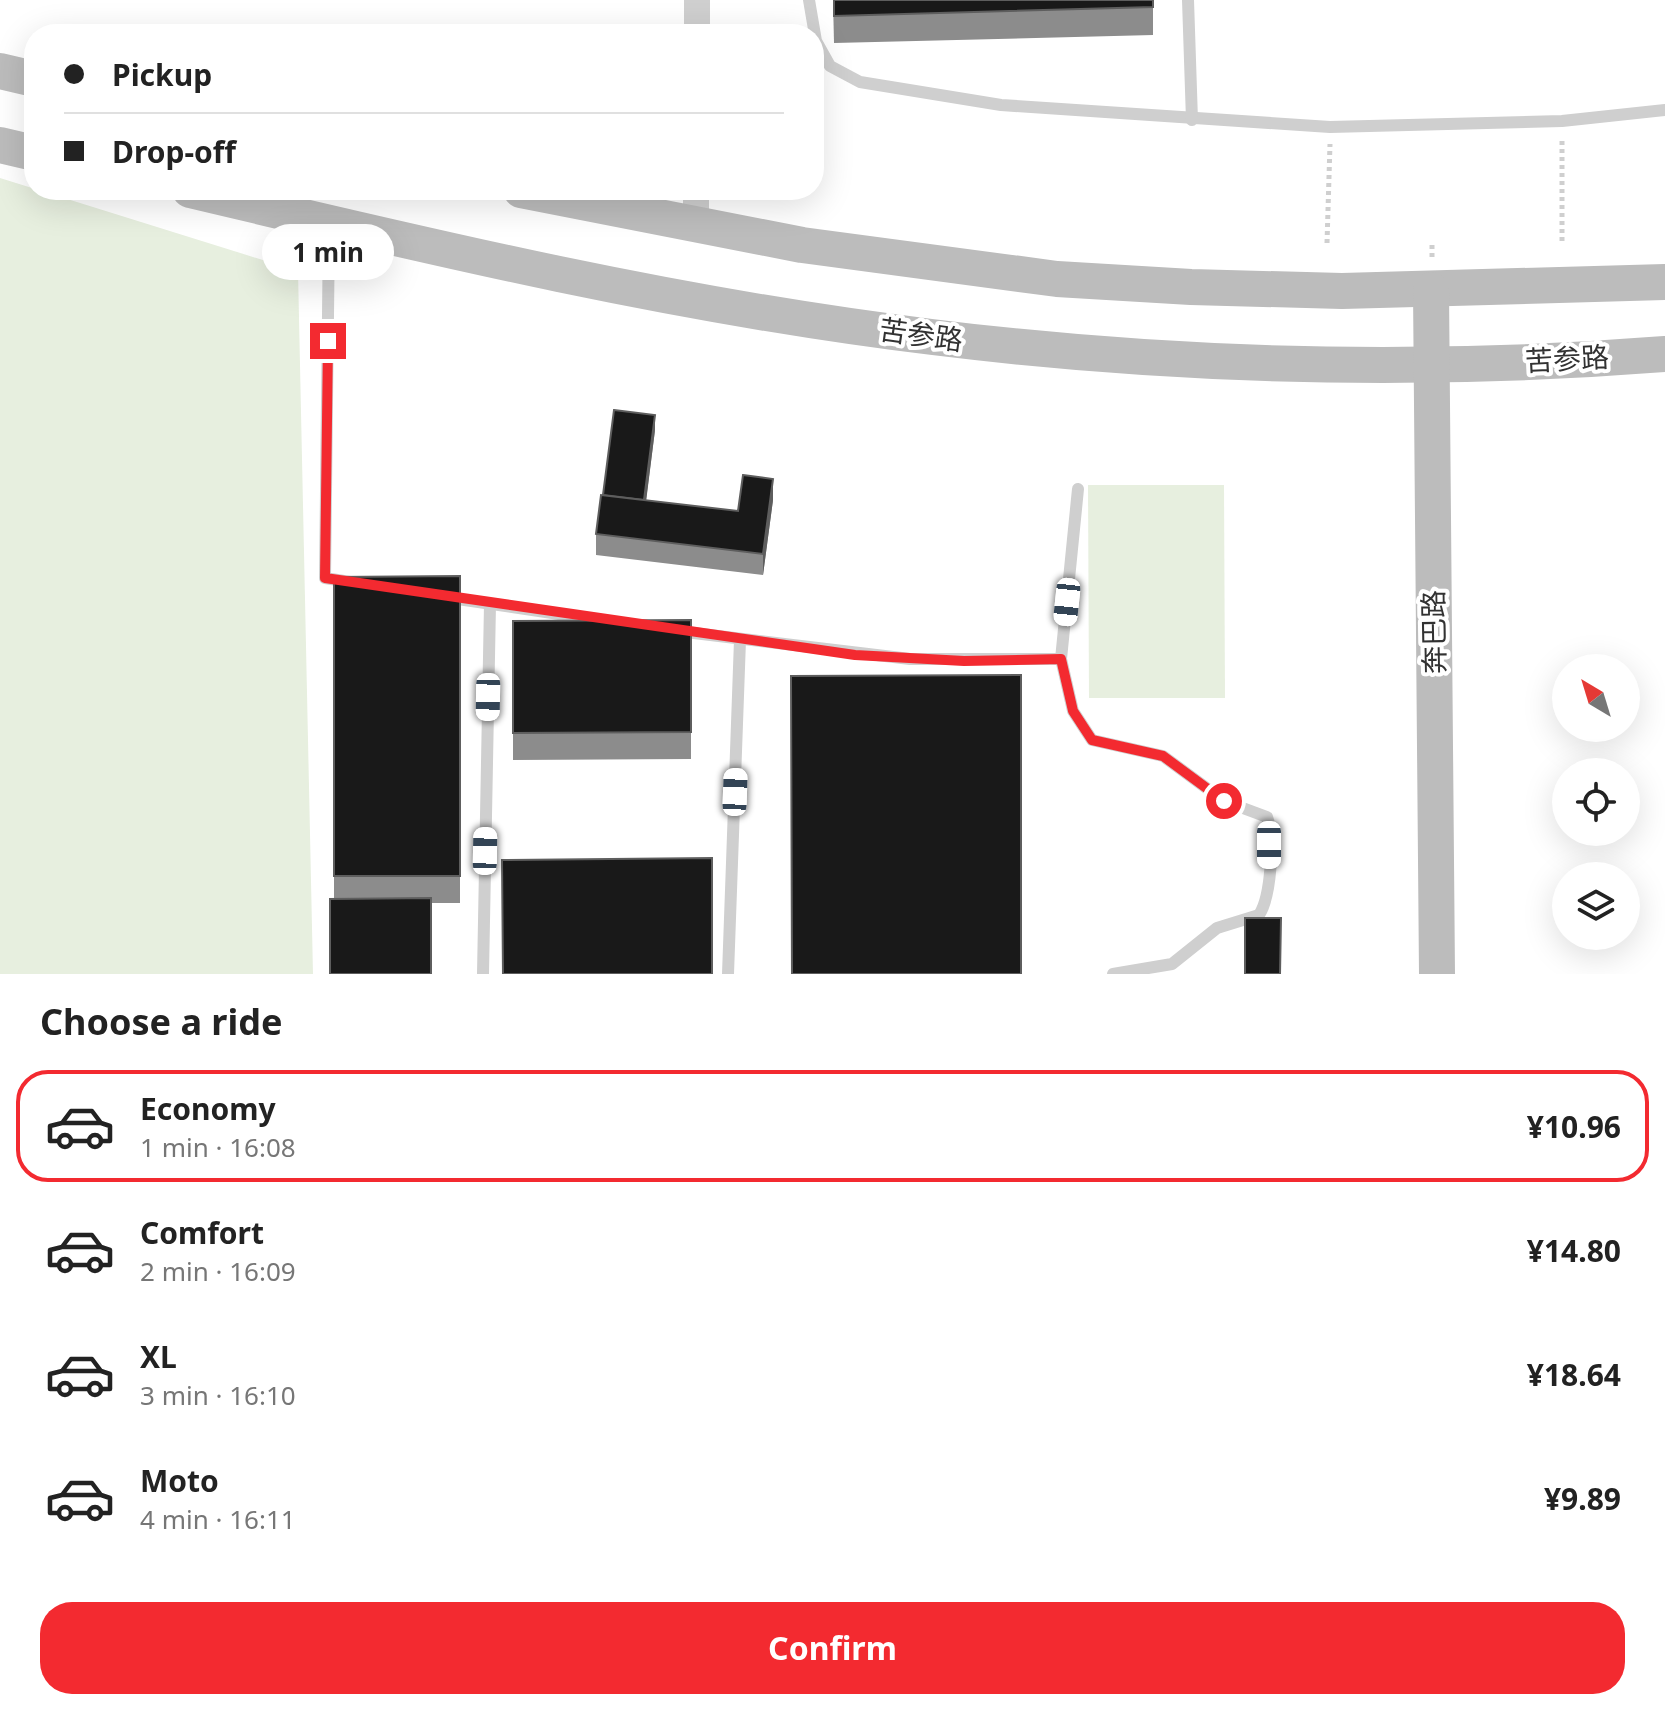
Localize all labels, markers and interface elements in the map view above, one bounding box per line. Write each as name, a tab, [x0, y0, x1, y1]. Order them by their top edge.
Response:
text: Pickup	[112, 54, 212, 95]
text: Drop-off	[112, 131, 236, 172]
callout: 1 min	[262, 225, 394, 281]
text: 1 min	[292, 234, 364, 270]
street label: 苦参路	[877, 309, 965, 359]
route end	[310, 323, 346, 359]
street label: 苦参路	[1524, 337, 1610, 379]
car	[1053, 577, 1081, 627]
street label: 奔巴路	[1413, 590, 1453, 674]
north arrow	[1552, 654, 1640, 742]
map controls	[1552, 654, 1640, 950]
car	[476, 673, 500, 721]
button: locate	[1552, 758, 1640, 846]
car	[722, 768, 748, 816]
route start	[1206, 783, 1242, 819]
car	[1257, 821, 1281, 869]
car	[473, 827, 497, 875]
button: layers	[1552, 862, 1640, 950]
text: Choose a ride	[40, 997, 282, 1046]
text: Economy	[140, 1088, 276, 1129]
icon: car	[44, 1090, 116, 1162]
text: ¥10.96	[1527, 1106, 1621, 1147]
text: 1 min · 16:08	[140, 1129, 296, 1165]
text: Comfort	[140, 1212, 264, 1253]
icon: car	[44, 1214, 116, 1286]
text: ¥14.80	[1527, 1230, 1621, 1271]
text: 2 min · 16:09	[140, 1253, 296, 1289]
text: XL	[140, 1336, 177, 1377]
icon: car	[44, 1338, 116, 1410]
text: ¥18.64	[1527, 1354, 1621, 1395]
text: 3 min · 16:10	[140, 1377, 296, 1413]
text: Moto	[140, 1460, 219, 1501]
icon: car	[44, 1462, 116, 1534]
text: ¥9.89	[1544, 1478, 1621, 1519]
text: 4 min · 16:11	[140, 1501, 296, 1537]
button: Confirm	[40, 1602, 1625, 1694]

